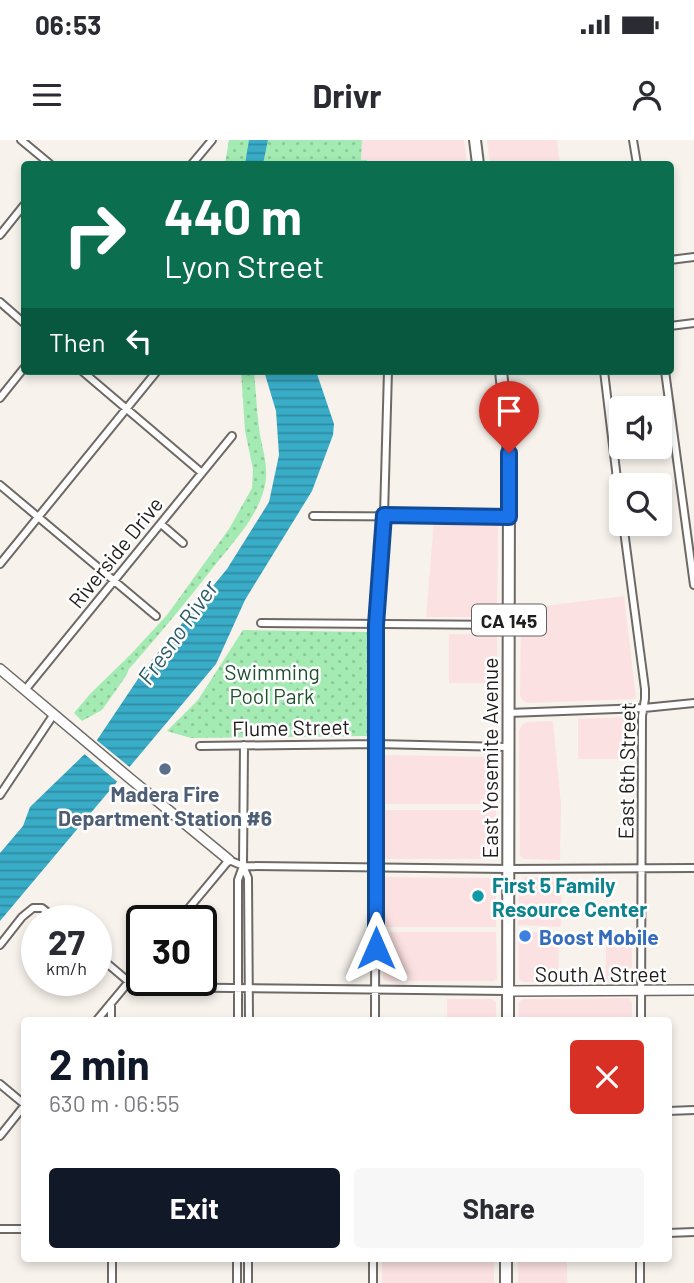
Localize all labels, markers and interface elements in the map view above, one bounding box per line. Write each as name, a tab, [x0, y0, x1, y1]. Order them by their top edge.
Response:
text: 06:53	[35, 9, 101, 40]
icon: menu	[28, 76, 66, 114]
text: Drivr	[312, 76, 382, 114]
icon: person	[628, 76, 666, 114]
text: 440 m	[164, 186, 302, 245]
icon: right	[49, 189, 140, 280]
text: Lyon Street	[164, 246, 324, 284]
icon: left	[120, 322, 158, 360]
text: Then	[49, 326, 106, 357]
pin	[479, 381, 539, 453]
icon: arrive	[490, 392, 528, 430]
map controls	[609, 396, 672, 536]
button: sound	[609, 396, 672, 459]
button: search	[609, 473, 672, 536]
street label: Riverside Drive	[63, 491, 167, 613]
water label: Fresno River	[131, 574, 224, 690]
road number: CA 145	[472, 604, 546, 635]
street label: East Yosemite Avenue	[477, 658, 502, 858]
park label: Swimming Pool Park	[224, 659, 320, 708]
street label: East 6th Street	[612, 702, 640, 840]
street label: Flume Street	[232, 713, 350, 741]
marker: Madera Fire Department Station #6	[157, 761, 173, 777]
place label: Madera Fire Department Station #6	[58, 781, 272, 830]
place label: First 5 Family Resource Center	[492, 872, 647, 921]
marker: First 5 Family Resource Center	[470, 888, 486, 904]
speed limit sign: 30	[126, 905, 217, 996]
position arrow	[339, 911, 413, 985]
text: 27	[48, 920, 85, 962]
place label: Boost Mobile	[539, 924, 659, 949]
marker: Boost Mobile	[517, 928, 533, 944]
text: km/h	[46, 957, 87, 979]
street label: South A Street	[535, 961, 667, 986]
text: 2 min	[49, 1038, 150, 1088]
button: close	[570, 1040, 644, 1114]
text: 630 m · 06:55	[49, 1089, 180, 1117]
button: Exit	[49, 1168, 340, 1248]
button: Share	[354, 1168, 644, 1248]

